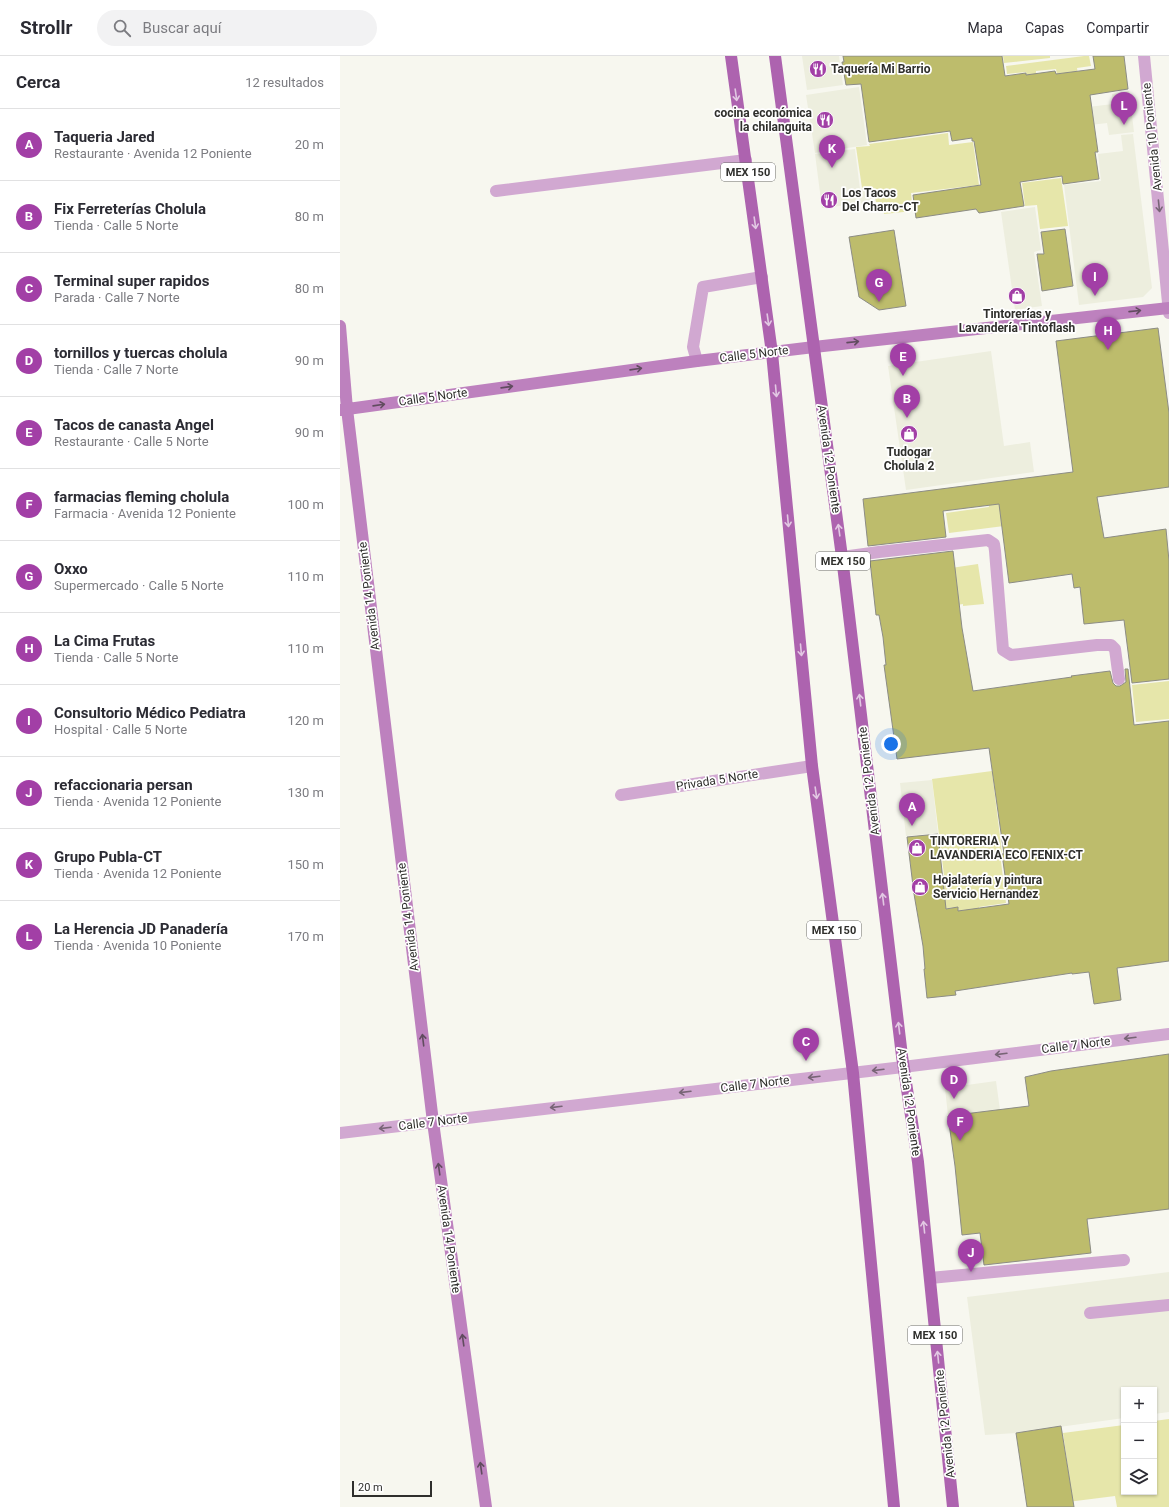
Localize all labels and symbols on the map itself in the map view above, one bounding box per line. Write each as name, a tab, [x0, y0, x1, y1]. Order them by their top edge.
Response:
restaurant icon: Taquería Mi Barrio	[808, 59, 828, 79]
place label: Taquería Mi Barrio	[831, 62, 931, 76]
street label: Avenida 10 Poniente	[1139, 82, 1165, 192]
one-way arrow	[732, 88, 740, 101]
pin: L	[1111, 92, 1137, 125]
place label: cocina económica la chilanguita	[714, 106, 813, 134]
restaurant icon: cocina económica la chilanguita	[815, 110, 835, 130]
pin: K	[819, 135, 845, 168]
road number: MEX 150	[721, 163, 775, 181]
place label: Los Tacos Del Charro-CT	[842, 186, 919, 214]
restaurant icon: Los Tacos Del Charro-CT	[819, 190, 839, 210]
one-way arrow	[1155, 199, 1162, 212]
one-way arrow	[751, 216, 759, 229]
pin: I	[1082, 263, 1108, 296]
pin: G	[866, 269, 892, 302]
shop icon: Tintorerías y Lavandería Tintoflash	[1007, 286, 1027, 306]
place label: Tintorerías y Lavandería Tintoflash	[959, 307, 1076, 335]
one-way arrow	[1128, 308, 1141, 315]
one-way arrow	[764, 313, 772, 326]
pin: H	[1095, 317, 1121, 350]
one-way arrow	[846, 339, 859, 346]
street label: Calle 5 Norte	[719, 343, 789, 365]
pin: E	[890, 343, 916, 376]
one-way arrow	[629, 366, 642, 373]
one-way arrow	[501, 383, 514, 391]
one-way arrow	[772, 384, 780, 397]
street label: Calle 5 Norte	[398, 385, 468, 409]
pin: B	[894, 385, 920, 418]
one-way arrow	[372, 401, 385, 409]
street label: Avenida 12 Poniente	[814, 404, 844, 514]
shop icon: Tudogar Cholula 2	[899, 424, 919, 444]
place label: Tudogar Cholula 2	[884, 445, 934, 473]
one-way arrow	[785, 514, 792, 527]
one-way arrow	[835, 523, 843, 536]
street label: Avenida 14 Poniente	[355, 541, 383, 651]
road number: MEX 150	[816, 552, 870, 570]
one-way arrow	[797, 643, 805, 656]
one-way arrow	[856, 694, 863, 707]
street label: Avenida 12 Poniente	[855, 726, 883, 836]
your location	[881, 734, 901, 754]
street label: Privada 5 Norte	[675, 767, 759, 793]
one-way arrow	[812, 786, 820, 799]
pin: A	[899, 793, 925, 826]
place label: TINTORERIA Y LAVANDERIA ECO FENIX-CT	[930, 834, 1084, 862]
shop icon: TINTORERIA Y LAVANDERIA ECO FENIX-CT	[907, 838, 927, 858]
street label: Avenida 14 Poniente	[394, 862, 422, 972]
place label: Hojalatería y pintura Servicio Hernandez	[933, 873, 1043, 901]
shop icon: Hojalatería y pintura Servicio Hernandez	[910, 877, 930, 897]
one-way arrow	[879, 893, 887, 906]
road number: MEX 150	[807, 921, 861, 939]
one-way arrow	[895, 1022, 903, 1035]
pin: C	[793, 1028, 819, 1061]
one-way arrow	[419, 1034, 427, 1047]
street label: Calle 7 Norte	[1041, 1034, 1111, 1056]
one-way arrow	[1124, 1035, 1137, 1042]
street label: Avenida 12 Poniente	[894, 1047, 924, 1157]
one-way arrow	[995, 1051, 1008, 1058]
one-way arrow	[872, 1066, 885, 1073]
pin: D	[941, 1066, 967, 1099]
street label: Calle 7 Norte	[720, 1073, 790, 1095]
one-way arrow	[808, 1073, 821, 1081]
one-way arrow	[679, 1088, 692, 1096]
one-way arrow	[550, 1104, 563, 1111]
pin: F	[947, 1108, 973, 1141]
street label: Calle 7 Norte	[398, 1111, 468, 1133]
one-way arrow	[379, 1124, 392, 1131]
one-way arrow	[436, 1163, 443, 1176]
street label: Avenida 14 Poniente	[434, 1184, 464, 1294]
one-way arrow	[921, 1221, 928, 1234]
pin: J	[958, 1239, 984, 1272]
road number: MEX 150	[908, 1326, 962, 1344]
one-way arrow	[459, 1334, 467, 1347]
one-way arrow	[934, 1351, 941, 1364]
street label: Avenida 12 Poniente	[932, 1369, 958, 1479]
one-way arrow	[477, 1462, 485, 1475]
scale bar	[352, 1479, 432, 1498]

